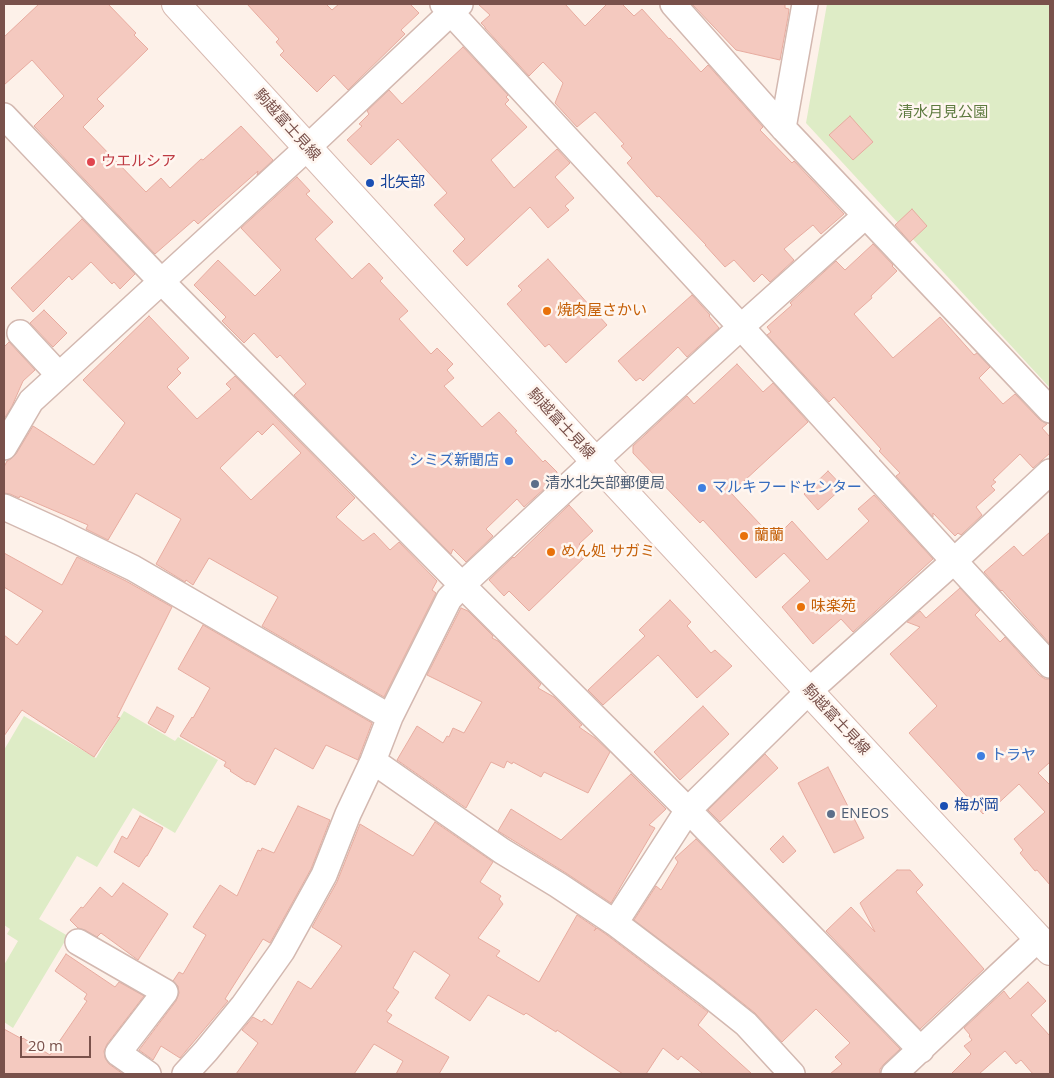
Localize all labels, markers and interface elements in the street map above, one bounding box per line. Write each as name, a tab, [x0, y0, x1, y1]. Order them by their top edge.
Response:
street label: 駒越富士見線	[250, 86, 324, 164]
park label: 清水月見公園	[898, 104, 988, 122]
place label: ウエルシア	[101, 153, 176, 171]
marker: ウエルシア	[85, 156, 97, 168]
place label: 北矢部	[380, 174, 425, 192]
marker: 北矢部	[364, 177, 376, 189]
place label: 焼肉屋さかい	[557, 302, 647, 320]
marker: 焼肉屋さかい	[541, 305, 553, 317]
street label: 駒越富士見線	[524, 385, 598, 463]
place label: シミズ新聞店	[409, 452, 499, 470]
marker: シミズ新聞店	[503, 455, 515, 467]
place label: 清水北矢部郵便局	[545, 475, 665, 493]
marker: 清水北矢部郵便局	[529, 478, 541, 490]
place label: マルキフードセンター	[712, 479, 862, 497]
marker: マルキフードセンター	[696, 482, 708, 494]
place label: 蘭蘭	[754, 527, 784, 545]
marker: 蘭蘭	[738, 530, 750, 542]
place label: めん処 サガミ	[561, 543, 655, 561]
marker: めん処 サガミ	[545, 546, 557, 558]
place label: 味楽苑	[811, 598, 856, 616]
marker: 味楽苑	[795, 601, 807, 613]
street label: 駒越富士見線	[799, 681, 873, 759]
place label: トラヤ	[991, 747, 1036, 765]
marker: トラヤ	[975, 750, 987, 762]
place label: 梅が岡	[954, 797, 999, 815]
marker: 梅が岡	[938, 800, 950, 812]
place label: ENEOS	[841, 805, 889, 823]
marker: ENEOS	[825, 808, 837, 820]
scale bar	[22, 1026, 94, 1058]
text: 20 m	[28, 1035, 63, 1055]

